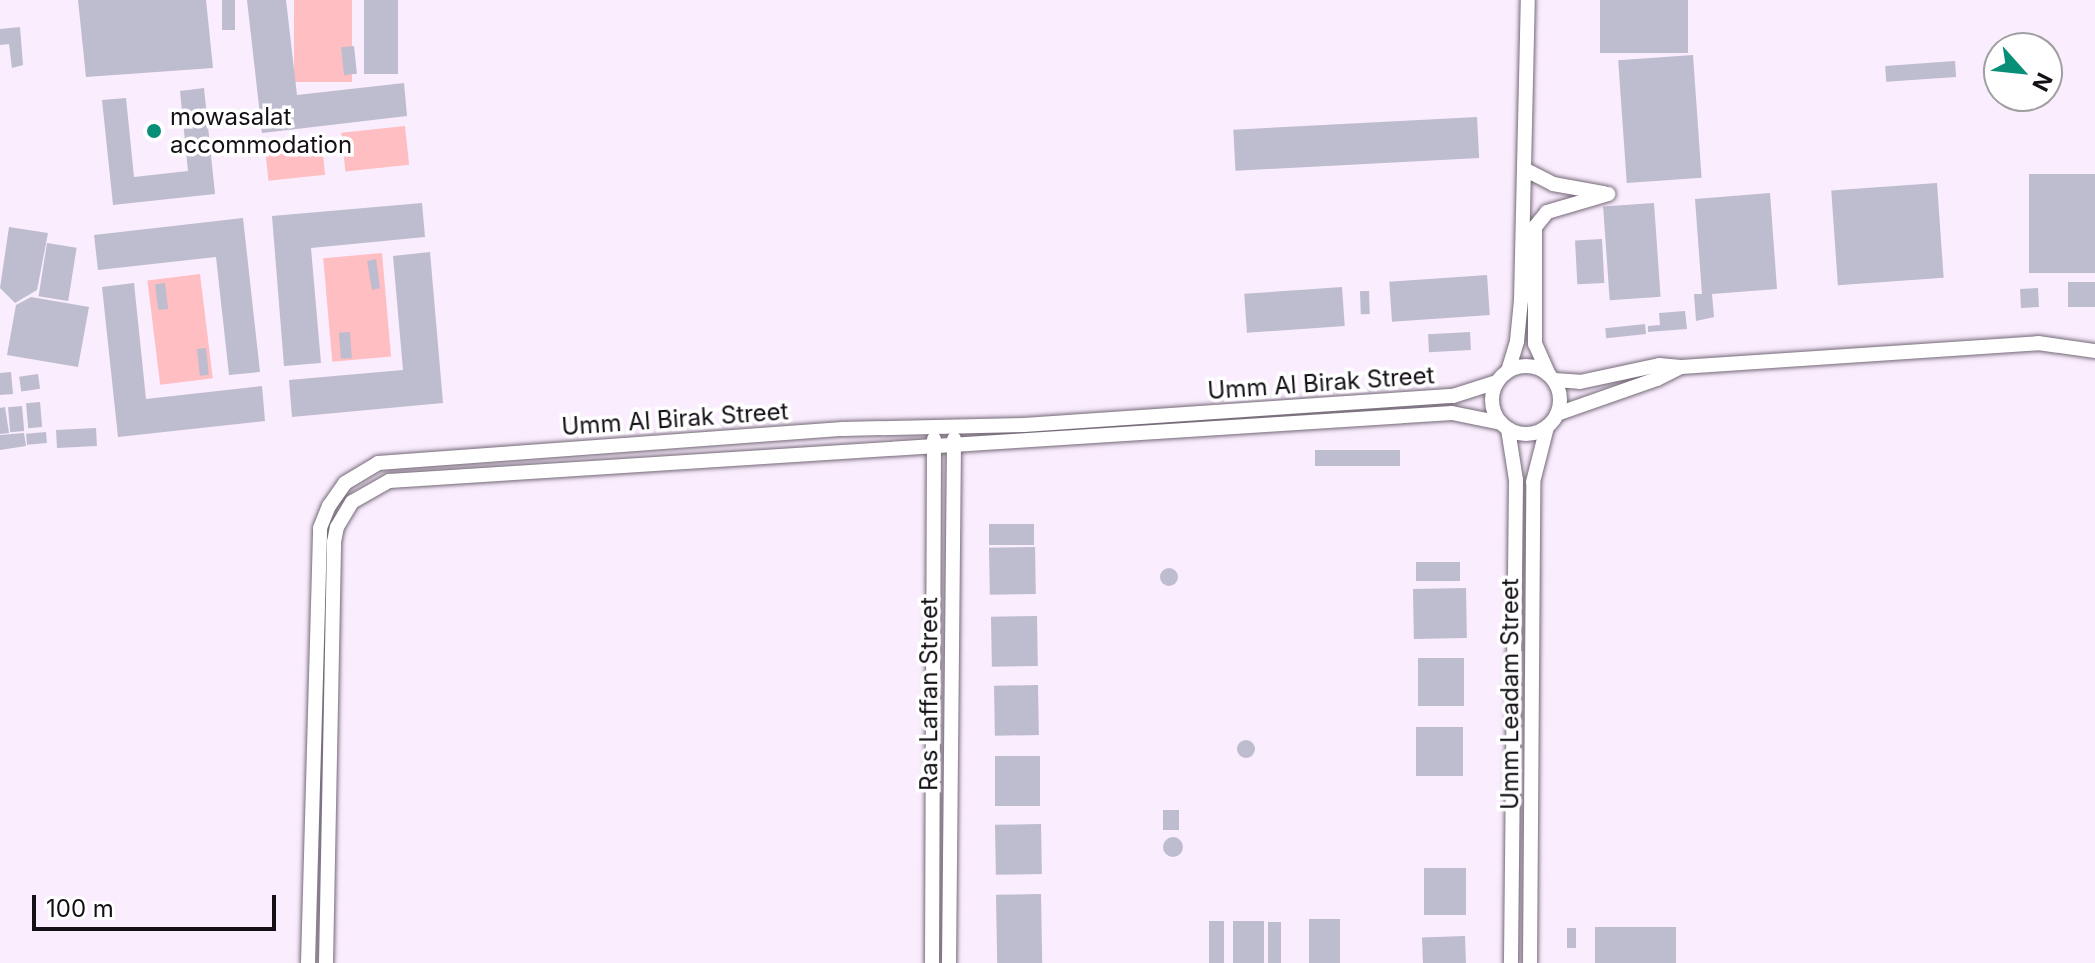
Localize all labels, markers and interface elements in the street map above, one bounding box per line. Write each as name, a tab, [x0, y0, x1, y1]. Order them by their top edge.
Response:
north arrow	[1983, 32, 2063, 112]
text: N	[2027, 69, 2058, 95]
place label: mowasalat accommodation	[170, 103, 352, 159]
marker: mowasalat accommodation	[145, 122, 163, 140]
street label: Umm Al Birak Street	[1207, 361, 1435, 405]
street label: Umm Al Birak Street	[561, 397, 789, 441]
street label: Umm Leadam Street	[1496, 578, 1524, 810]
street label: Ras Laffan Street	[915, 597, 943, 791]
scale bar	[36, 879, 280, 929]
text: 100 m	[46, 894, 114, 923]

